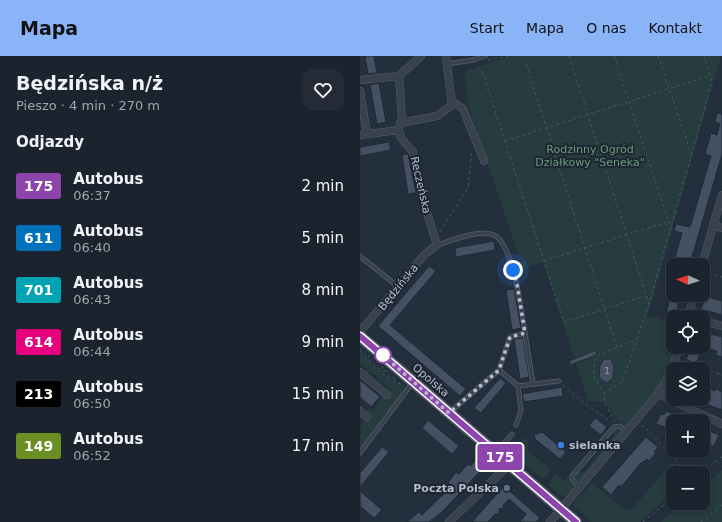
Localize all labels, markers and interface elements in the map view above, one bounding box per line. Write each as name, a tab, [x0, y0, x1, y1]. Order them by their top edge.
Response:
text: Mapa	[20, 17, 78, 39]
text: Start	[470, 20, 504, 36]
text: Mapa	[526, 20, 564, 36]
text: O nas	[586, 20, 626, 36]
text: Kontakt	[648, 20, 702, 36]
button: heart	[302, 69, 344, 111]
text: Będzińska n/ż	[16, 72, 163, 94]
text: Pieszo · 4 min · 270 m	[16, 98, 160, 113]
text: Odjazdy	[16, 133, 84, 151]
park label: Rodzinny Ogród Działkowy "Seneka"	[535, 143, 645, 169]
street label: Reczeńska	[408, 155, 433, 215]
text: Autobus	[73, 170, 143, 188]
text: 2 min	[301, 177, 344, 195]
text: 175	[24, 178, 53, 194]
text: 06:37	[73, 188, 111, 203]
text: Autobus	[73, 222, 143, 240]
text: 5 min	[301, 229, 344, 247]
text: 611	[24, 230, 53, 246]
text: 06:40	[73, 240, 111, 255]
north arrow	[666, 258, 710, 302]
map controls	[666, 258, 710, 510]
your location	[503, 260, 523, 280]
street label: Będzińska	[376, 262, 421, 313]
text: Autobus	[73, 274, 143, 292]
text: 8 min	[301, 281, 344, 299]
text: 701	[24, 282, 53, 298]
text: 06:43	[73, 292, 111, 307]
button: locate	[666, 310, 710, 354]
text: Autobus	[73, 326, 143, 344]
text: 9 min	[301, 333, 344, 351]
text: 614	[24, 334, 53, 350]
text: 06:44	[73, 344, 111, 359]
unlabelled marker	[374, 346, 392, 364]
street label: Opolska	[410, 361, 452, 400]
button: layers	[666, 362, 710, 406]
house number: 1	[604, 366, 610, 376]
text: Autobus	[73, 378, 143, 396]
text: 15 min	[292, 385, 344, 403]
text: 213	[24, 386, 53, 402]
text: 06:50	[73, 396, 111, 411]
button: +	[666, 414, 710, 458]
text: Autobus	[73, 430, 143, 448]
text: 17 min	[292, 437, 344, 455]
text: 149	[24, 438, 53, 454]
place label: sielanka	[569, 439, 621, 452]
marker: sielanka	[556, 440, 566, 450]
line badge: 175	[477, 444, 523, 470]
text: 06:52	[73, 448, 111, 463]
text: 175	[485, 449, 515, 465]
button: −	[666, 466, 710, 510]
place label: Poczta Polska	[413, 482, 499, 495]
marker: Poczta Polska	[502, 483, 512, 493]

